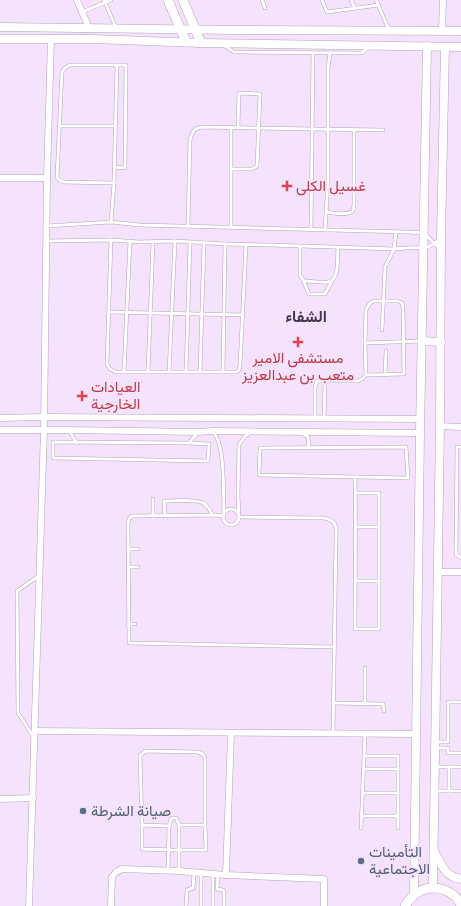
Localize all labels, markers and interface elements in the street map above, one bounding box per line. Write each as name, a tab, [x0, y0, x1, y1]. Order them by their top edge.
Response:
place label: غسيل الكلى	[296, 177, 366, 196]
marker: غسيل الكلى	[281, 180, 293, 192]
district label: الشفاء	[285, 307, 327, 326]
marker: مستشفى الامير متعب بن عبدالعزيز	[292, 336, 304, 348]
place label: مستشفى الامير متعب بن عبدالعزيز	[241, 349, 354, 385]
place label: العيادات الخارجية	[91, 378, 141, 413]
marker: العيادات الخارجية	[76, 390, 88, 402]
place label: صيانة الشرطة	[91, 802, 171, 820]
marker: صيانة الشرطة	[78, 806, 88, 816]
place label: التأمينات الاجتماعية	[369, 843, 430, 878]
marker: التأمينات الاجتماعية	[356, 856, 366, 866]

